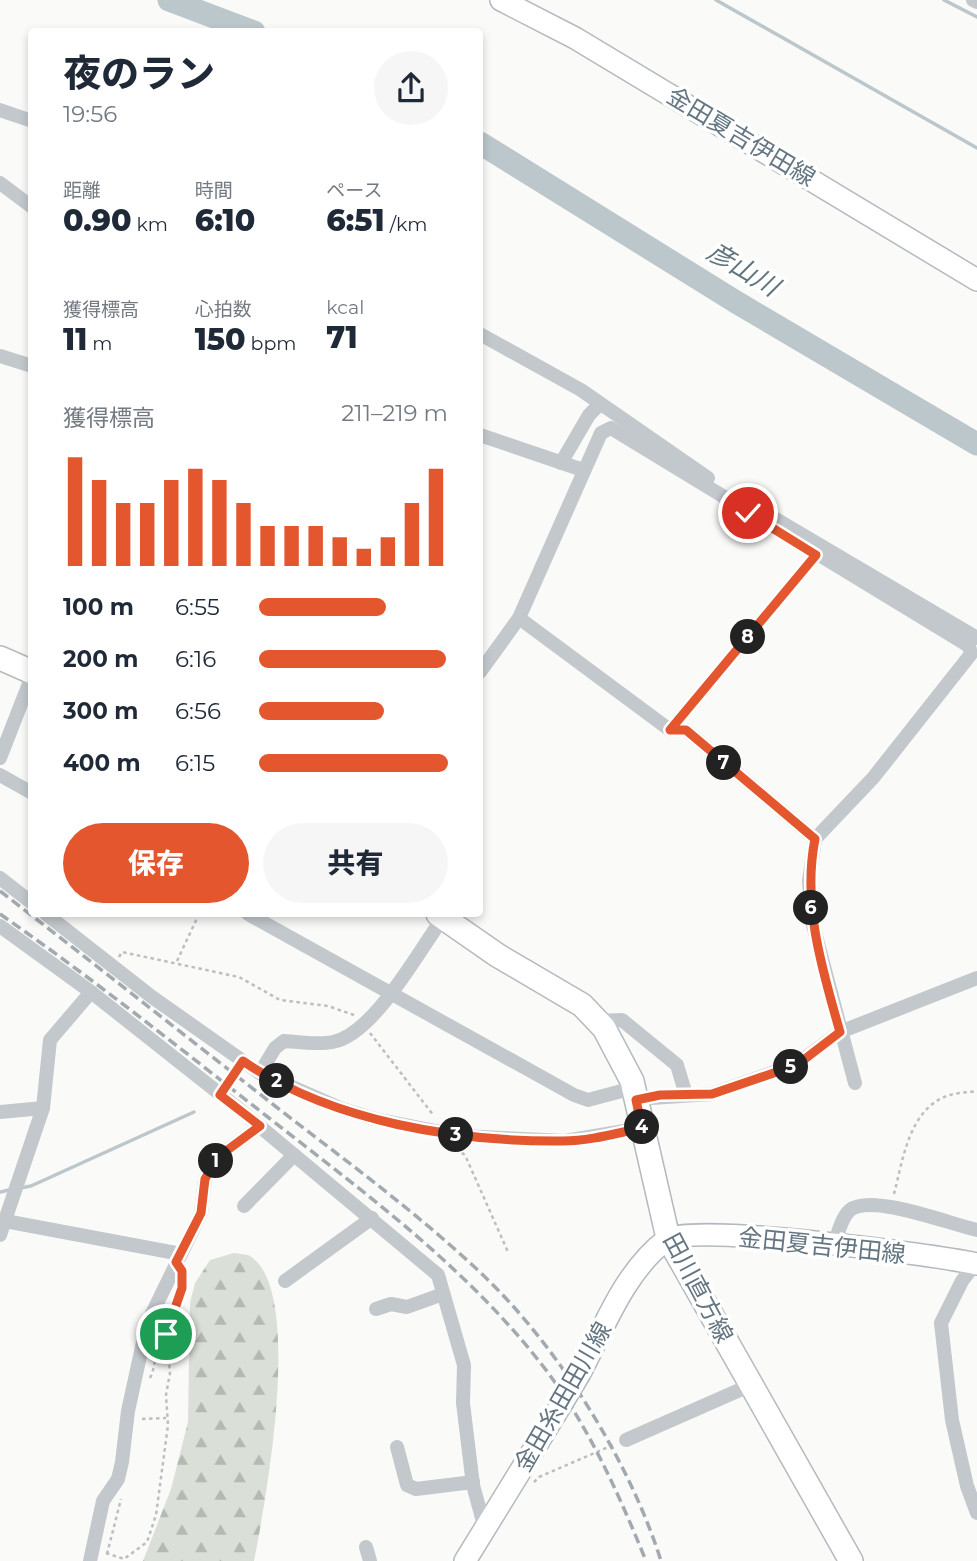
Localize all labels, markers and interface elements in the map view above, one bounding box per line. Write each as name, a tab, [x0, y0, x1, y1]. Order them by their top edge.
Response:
text: 夜のラン	[63, 50, 215, 97]
button: share	[374, 51, 448, 125]
street label: 金田夏吉伊田線	[662, 81, 821, 192]
text: 19:56	[63, 100, 117, 128]
text: 距離	[63, 179, 101, 202]
text: 時間	[195, 179, 233, 202]
text: ペース	[326, 179, 382, 202]
text: 0.90	[63, 202, 132, 239]
text: 6:10	[195, 202, 255, 239]
text: 6:51	[326, 202, 385, 239]
text: km	[132, 213, 168, 236]
text: /km	[385, 213, 427, 236]
water label: 彦山川	[701, 235, 787, 304]
text: kcal	[326, 296, 364, 319]
text: 獲得標高	[63, 298, 139, 321]
text: 心拍数	[195, 298, 252, 321]
text: 71	[326, 319, 358, 356]
text: 11	[63, 321, 87, 358]
text: 150	[195, 321, 246, 358]
text: m	[87, 332, 112, 355]
text: bpm	[246, 332, 296, 355]
text: 211–219 m	[341, 399, 448, 427]
text: 獲得標高	[63, 404, 155, 432]
pin	[718, 483, 778, 543]
icon: check	[729, 494, 767, 532]
text: 100 m	[63, 593, 134, 621]
text: 6:55	[175, 593, 220, 621]
pin: 8	[730, 620, 766, 654]
text: 8	[741, 625, 754, 648]
text: 200 m	[63, 645, 138, 673]
text: 6:16	[175, 645, 216, 673]
text: 300 m	[63, 697, 139, 725]
text: 6:56	[175, 697, 221, 725]
pin: 7	[706, 746, 742, 780]
text: 400 m	[63, 749, 141, 777]
text: 6:15	[175, 749, 215, 777]
text: 7	[718, 751, 729, 774]
button: 保存	[63, 823, 249, 903]
button: 共有	[263, 823, 448, 903]
pin: 6	[794, 890, 828, 926]
text: 6	[804, 896, 817, 919]
pin: 5	[774, 1050, 808, 1084]
text: 5	[785, 1055, 796, 1078]
pin: 2	[260, 1064, 294, 1098]
text: 2	[271, 1069, 282, 1092]
pin: 4	[624, 1110, 660, 1144]
text: 4	[635, 1115, 648, 1138]
pin: 3	[438, 1118, 474, 1152]
text: 3	[450, 1123, 461, 1146]
pin: 1	[198, 1144, 234, 1178]
text: 1	[212, 1149, 219, 1172]
street label: 金田夏吉伊田線	[737, 1222, 907, 1269]
street label: 田川直方線	[657, 1228, 739, 1348]
pin	[136, 1304, 196, 1364]
icon: arrive	[147, 1315, 185, 1353]
street label: 金田糸田田川線	[508, 1317, 617, 1477]

